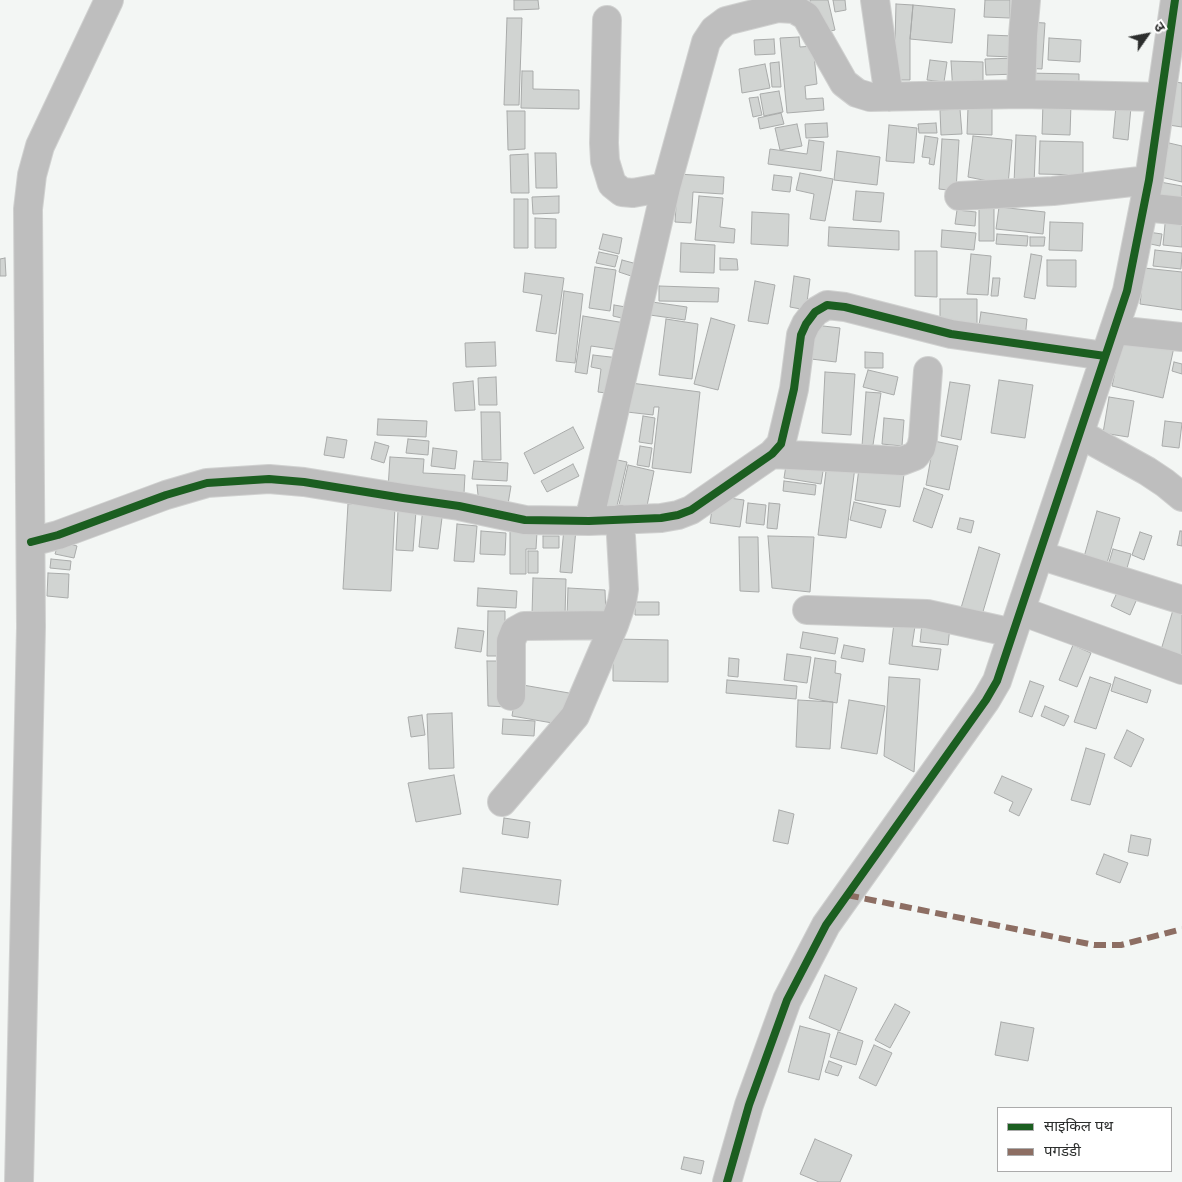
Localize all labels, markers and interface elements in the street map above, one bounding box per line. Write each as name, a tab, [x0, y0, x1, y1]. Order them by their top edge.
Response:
north arrow	[1122, 10, 1172, 60]
text: उ	[1150, 18, 1169, 35]
legend	[997, 1107, 1172, 1172]
text: साइकिल पथ	[1044, 1116, 1113, 1135]
text: पगडंडी	[1044, 1141, 1081, 1160]

